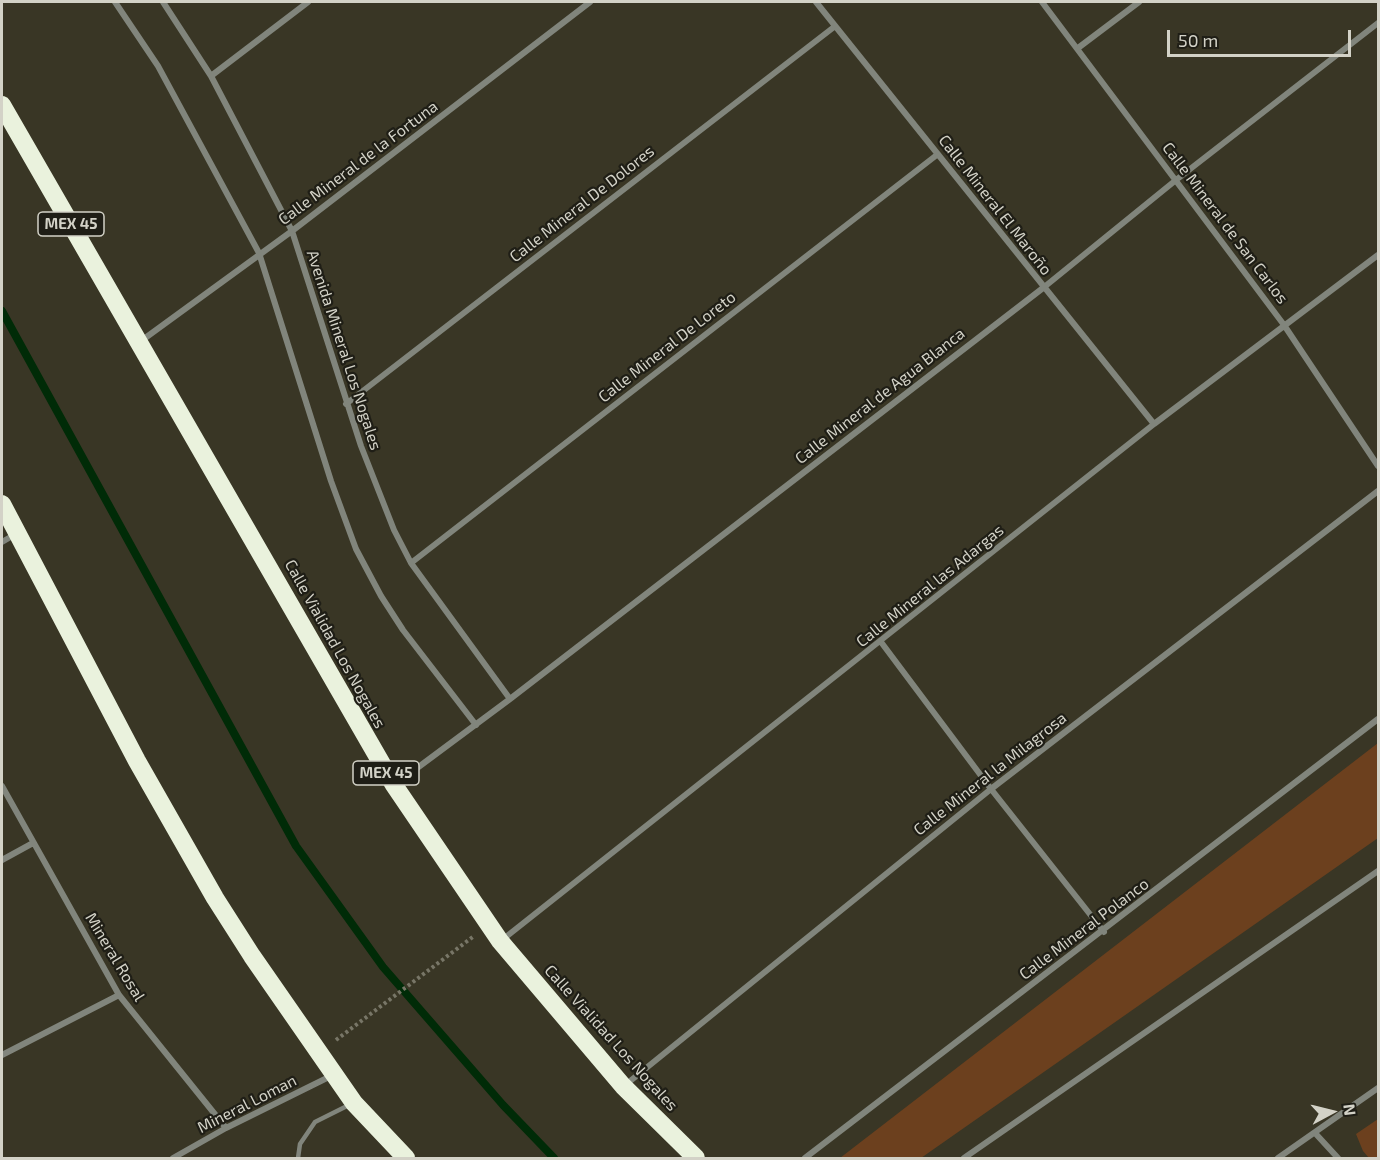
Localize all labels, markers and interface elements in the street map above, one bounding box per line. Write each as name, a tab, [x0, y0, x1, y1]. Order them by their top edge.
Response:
scale bar	[1170, 18, 1354, 56]
text: 50 m	[1178, 29, 1218, 51]
street label: Calle Mineral de la Fortuna	[275, 97, 441, 229]
street label: Calle Mineral El Maroño	[934, 131, 1056, 279]
street label: Calle Mineral de San Carlos	[1158, 138, 1292, 308]
street label: Calle Mineral De Dolores	[506, 142, 658, 266]
road number: MEX 45	[38, 212, 104, 236]
street label: Avenida Mineral Los Nogales	[303, 248, 385, 452]
street label: Calle Mineral De Loreto	[594, 287, 740, 407]
street label: Calle Mineral de Agua Blanca	[791, 324, 969, 468]
street label: Calle Mineral las Adargas	[852, 521, 1008, 651]
street label: Calle Vialidad Los Nogales	[281, 556, 389, 732]
street label: Calle Mineral la Milagrosa	[910, 708, 1070, 840]
road number: MEX 45	[353, 761, 419, 785]
street label: Calle Mineral Polanco	[1016, 874, 1152, 984]
street label: Mineral Rosal	[81, 909, 149, 1005]
street label: Calle Vialidad Los Nogales	[540, 961, 682, 1115]
street label: Mineral Loman	[194, 1071, 300, 1137]
north arrow	[1302, 1082, 1362, 1142]
text: N	[1340, 1103, 1360, 1117]

